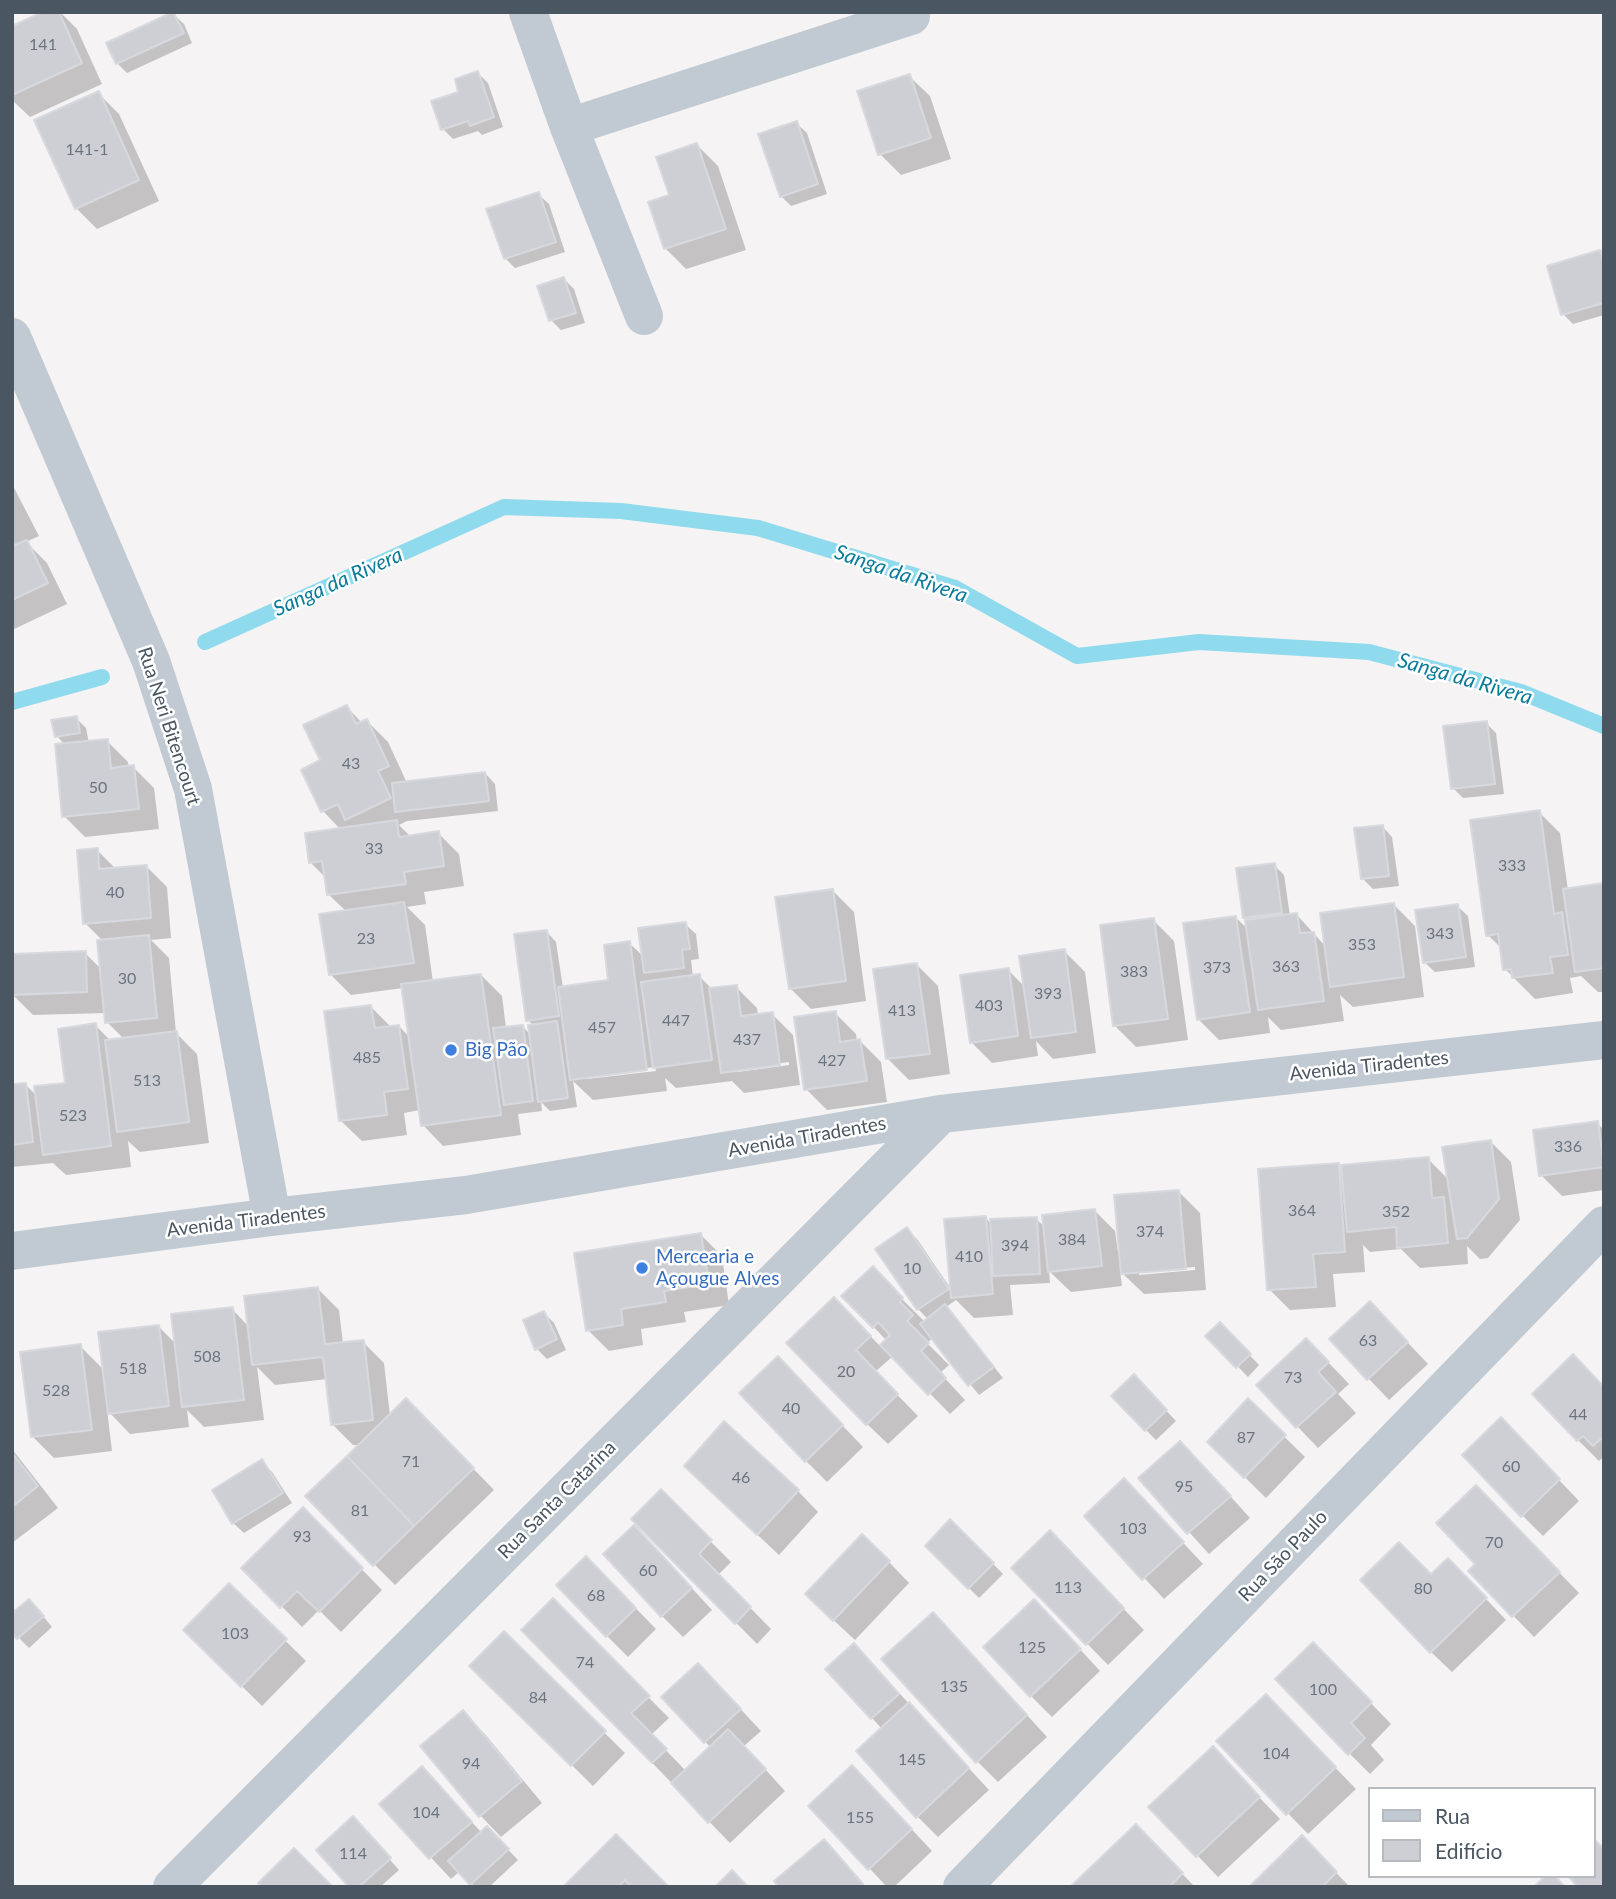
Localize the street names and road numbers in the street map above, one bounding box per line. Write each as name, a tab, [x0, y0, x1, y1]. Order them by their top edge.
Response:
street label: Rua Neri Bitencourt	[133, 644, 205, 808]
street label: Avenida Tiradentes	[1288, 1046, 1450, 1086]
street label: Avenida Tiradentes	[726, 1112, 888, 1162]
street label: Avenida Tiradentes	[165, 1200, 327, 1242]
street label: Rua Santa Catarina	[493, 1436, 621, 1564]
street label: Rua São Paulo	[1234, 1506, 1332, 1606]

